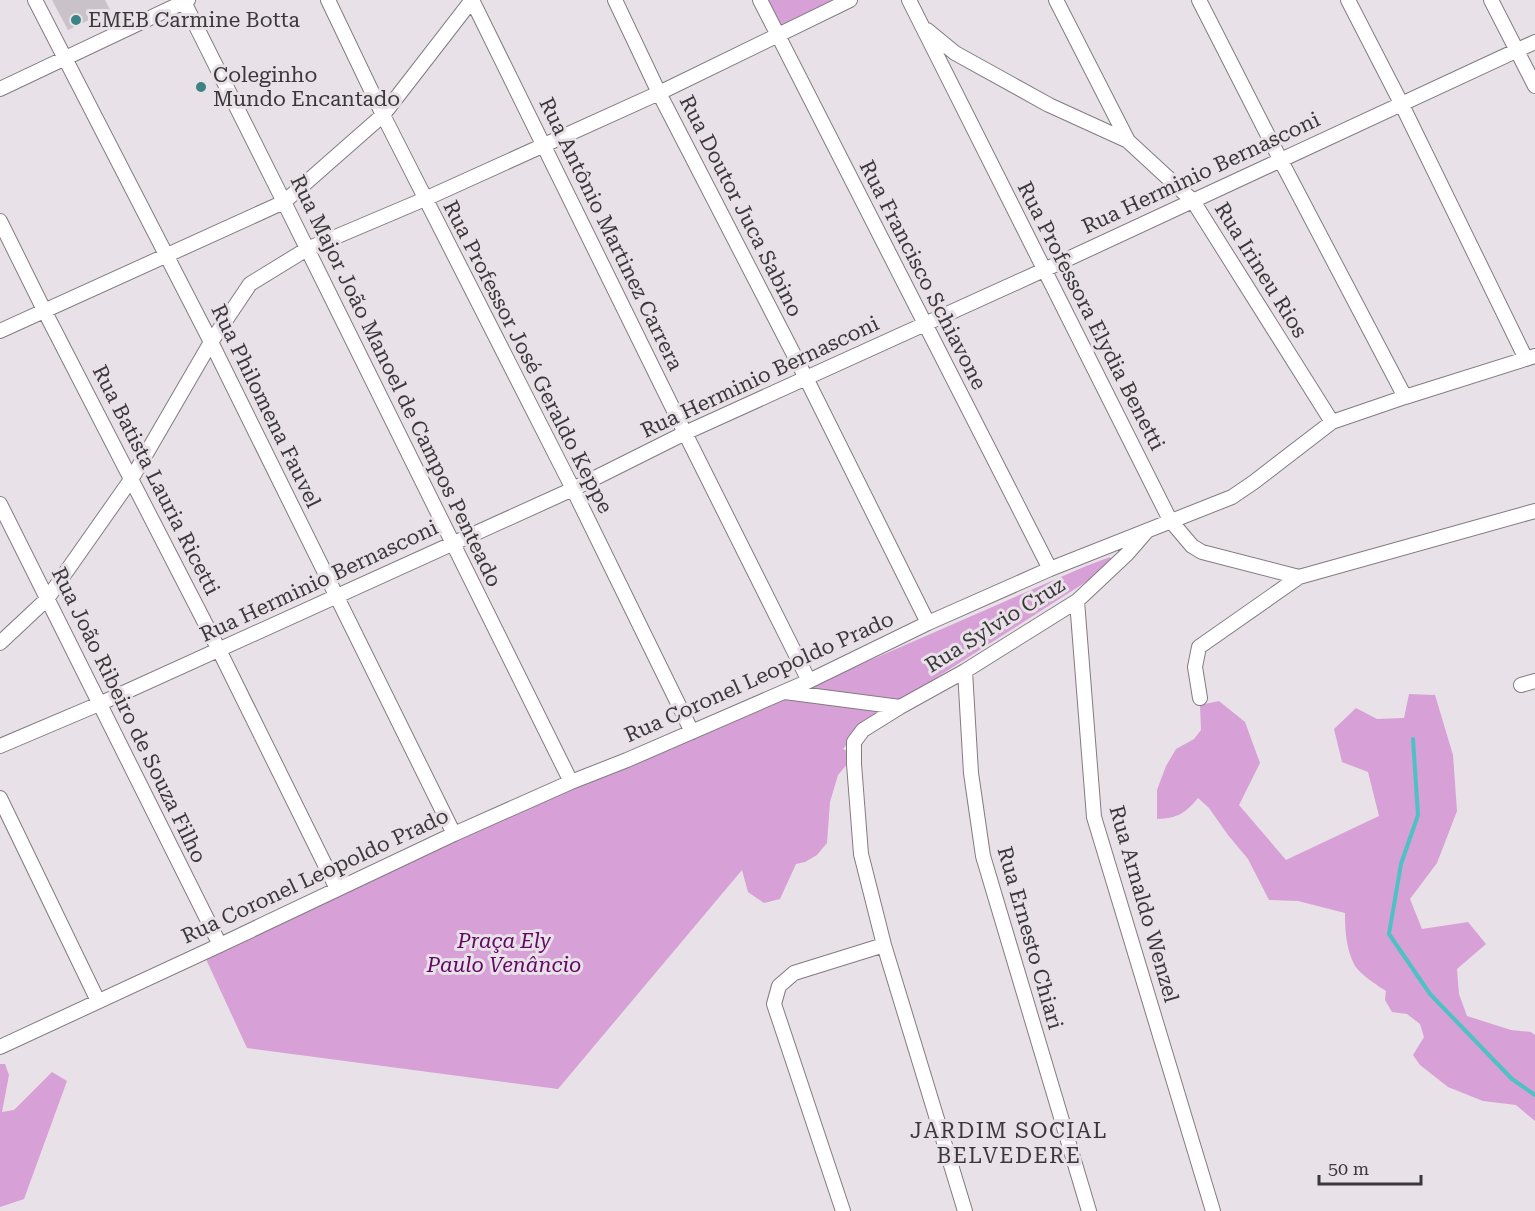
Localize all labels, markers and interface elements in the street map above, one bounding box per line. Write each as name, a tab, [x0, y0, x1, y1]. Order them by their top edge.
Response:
place label: EMEB Carmine Botta	[88, 8, 300, 32]
marker: EMEB Carmine Botta	[69, 13, 83, 27]
place label: Coleginho Mundo Encantado	[213, 63, 400, 111]
marker: Coleginho Mundo Encantado	[194, 80, 208, 94]
street label: Rua Doutor Juca Sabino	[675, 91, 807, 321]
street label: Rua Antônio Martinez Carrera	[534, 94, 688, 375]
street label: Rua Herminio Bernasconi	[1078, 107, 1324, 239]
street label: Rua Francisco Schiavone	[855, 156, 991, 394]
street label: Rua Major João Manoel de Campos Penteado	[285, 171, 507, 591]
street label: Rua Professora Elydia Benetti	[1013, 178, 1170, 455]
street label: Rua Professor José Geraldo Keppe	[438, 197, 618, 517]
street label: Rua Irineu Rios	[1210, 198, 1312, 342]
street label: Rua Philomena Fauvel	[206, 300, 326, 512]
street label: Rua Herminio Bernasconi	[637, 311, 883, 443]
street label: Rua Batista Lauria Ricetti	[87, 361, 225, 599]
street label: Rua Herminio Bernasconi	[196, 515, 442, 647]
street label: Rua João Ribeiro de Souza Filho	[47, 563, 211, 867]
street label: Rua Sylvio Cruz	[921, 572, 1069, 677]
street label: Rua Coronel Leopoldo Prado	[621, 607, 897, 747]
street label: Rua Coronel Leopoldo Prado	[178, 803, 452, 949]
street label: Rua Arnaldo Wenzel	[1104, 803, 1184, 1006]
street label: Rua Ernesto Chiari	[992, 844, 1068, 1032]
park label: Praça Ely Paulo Venâncio	[426, 929, 581, 977]
district label: JARDIM SOCIAL BELVEDERE	[910, 1118, 1108, 1168]
scale bar	[1319, 1148, 1421, 1186]
text: 50 m	[1328, 1158, 1369, 1179]

